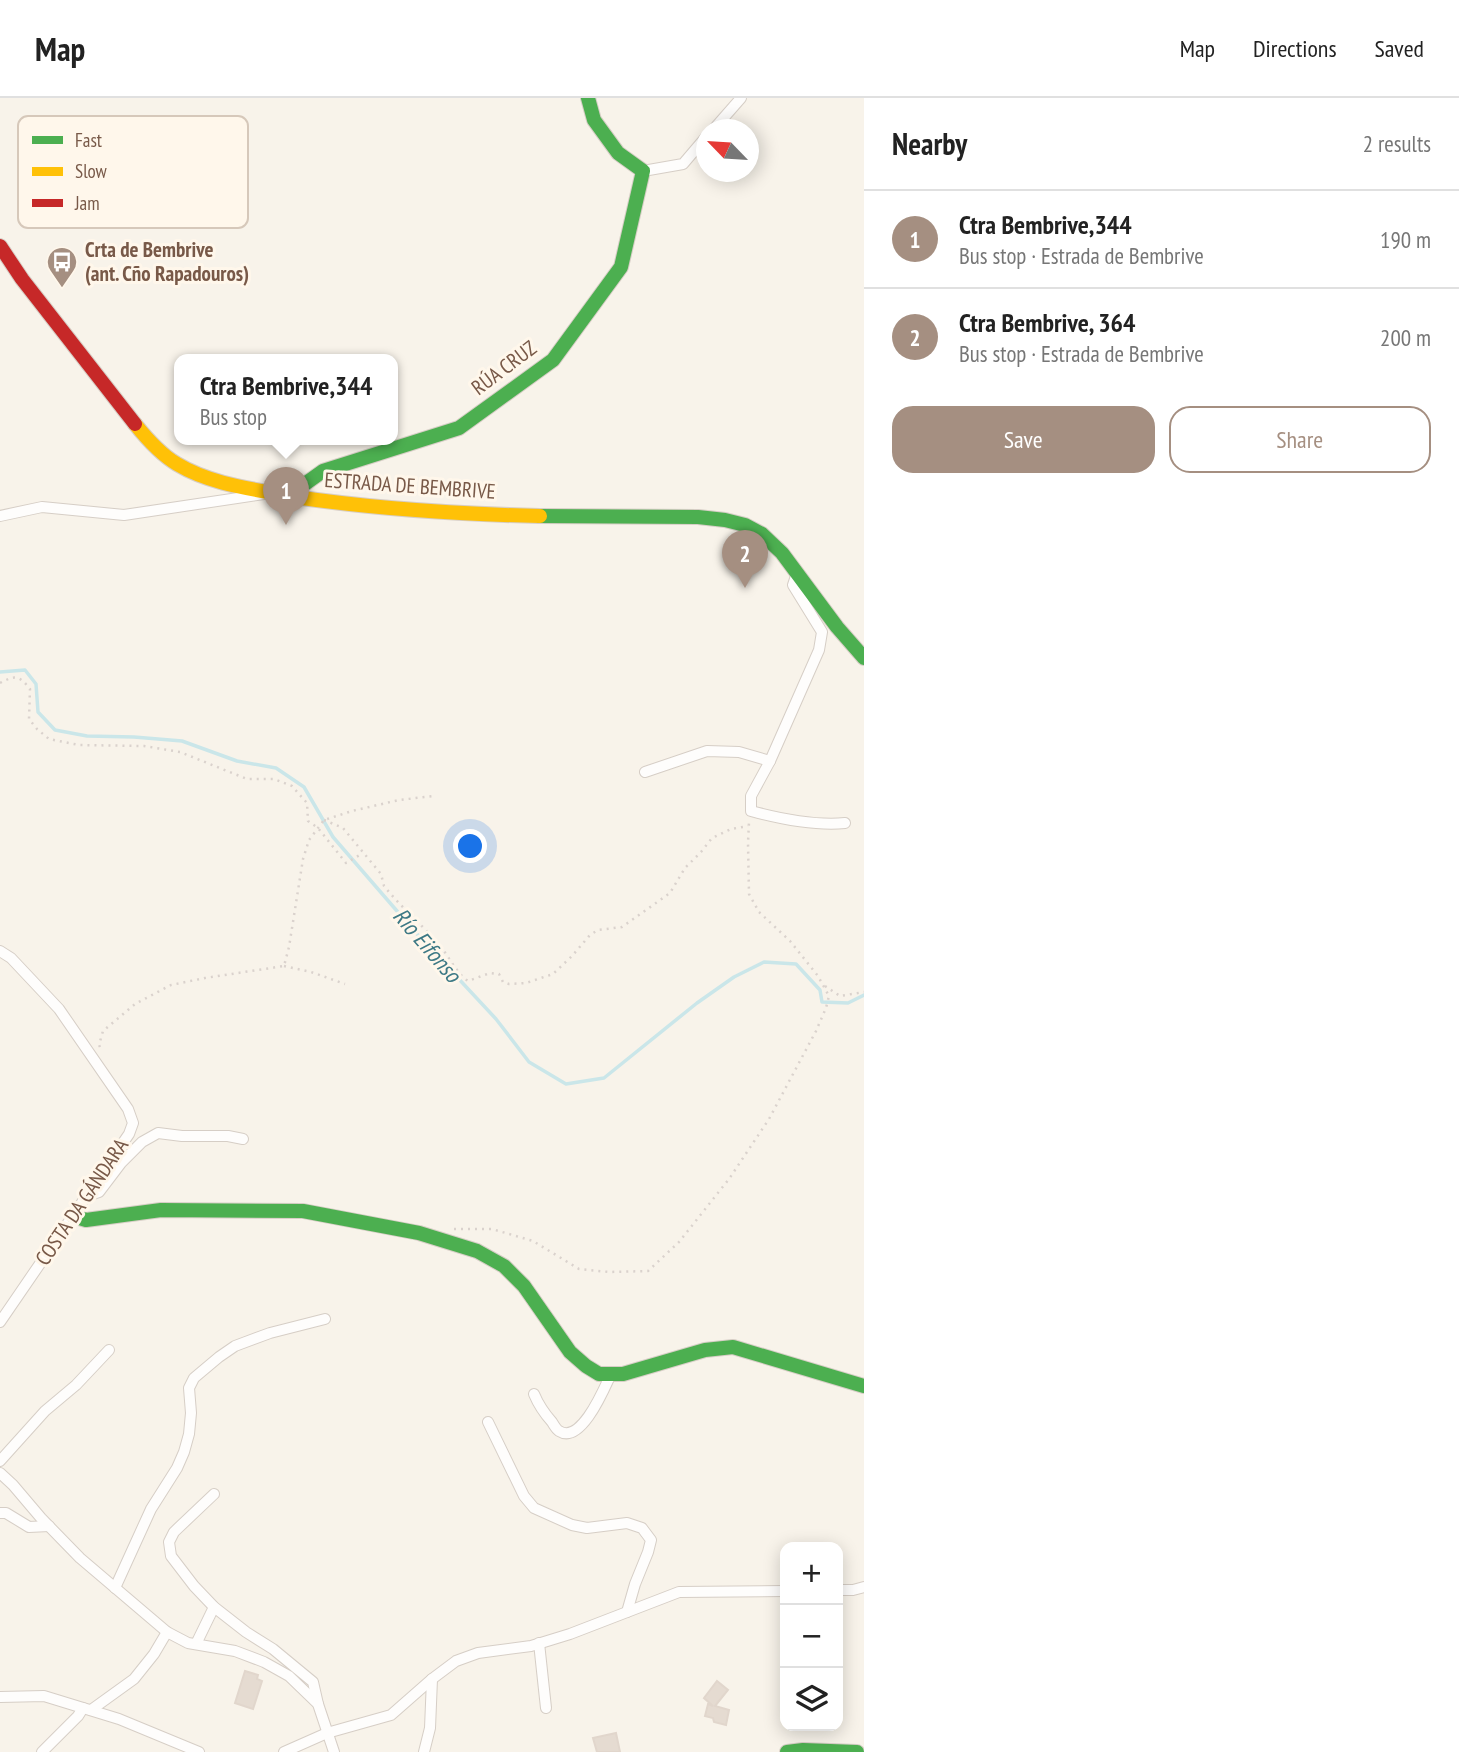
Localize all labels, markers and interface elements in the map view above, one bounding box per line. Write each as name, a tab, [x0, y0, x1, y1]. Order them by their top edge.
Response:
text: Map	[35, 27, 85, 70]
text: Map	[1180, 33, 1215, 64]
text: Directions	[1253, 33, 1337, 64]
text: Saved	[1375, 33, 1424, 64]
legend	[18, 116, 248, 228]
north arrow	[696, 119, 759, 182]
text: Nearby	[892, 124, 967, 163]
text: Fast	[75, 128, 103, 152]
text: 2 results	[1363, 129, 1431, 158]
text: Slow	[75, 159, 108, 183]
text: Jam	[74, 191, 100, 215]
text: Ctra Bembrive,344	[959, 208, 1132, 241]
text: 1	[910, 225, 921, 254]
text: 190 m	[1380, 225, 1431, 254]
place label: Crta de Bembrive (ant. Cño Rapadouros)	[85, 236, 249, 287]
text: Bus stop · Estrada de Bembrive	[959, 241, 1204, 270]
bus stop icon: Crta de Bembrive (ant. Cño Rapadouros)	[45, 245, 79, 289]
text: Ctra Bembrive, 364	[959, 306, 1135, 339]
text: 2	[910, 323, 921, 352]
text: 200 m	[1380, 323, 1431, 352]
street label: RÚA CRUZ	[466, 334, 542, 401]
text: Bus stop · Estrada de Bembrive	[959, 339, 1204, 368]
popup	[174, 354, 398, 445]
text: Ctra Bembrive,344	[200, 369, 372, 402]
text: Bus stop	[200, 402, 267, 431]
button: Save	[892, 406, 1155, 473]
button: Share	[1169, 406, 1431, 473]
street label: ESTRADA DE BEMBRIVE	[324, 466, 497, 505]
pin: 1	[263, 467, 309, 525]
pin: 2	[722, 530, 768, 588]
your location	[453, 829, 487, 863]
water label: Río Eifonso	[387, 902, 469, 989]
street label: COSTA DA GÁNDARA	[29, 1133, 134, 1270]
map controls	[780, 1542, 843, 1731]
button: +	[780, 1542, 843, 1605]
button: −	[780, 1605, 843, 1668]
button: layers	[780, 1668, 843, 1731]

